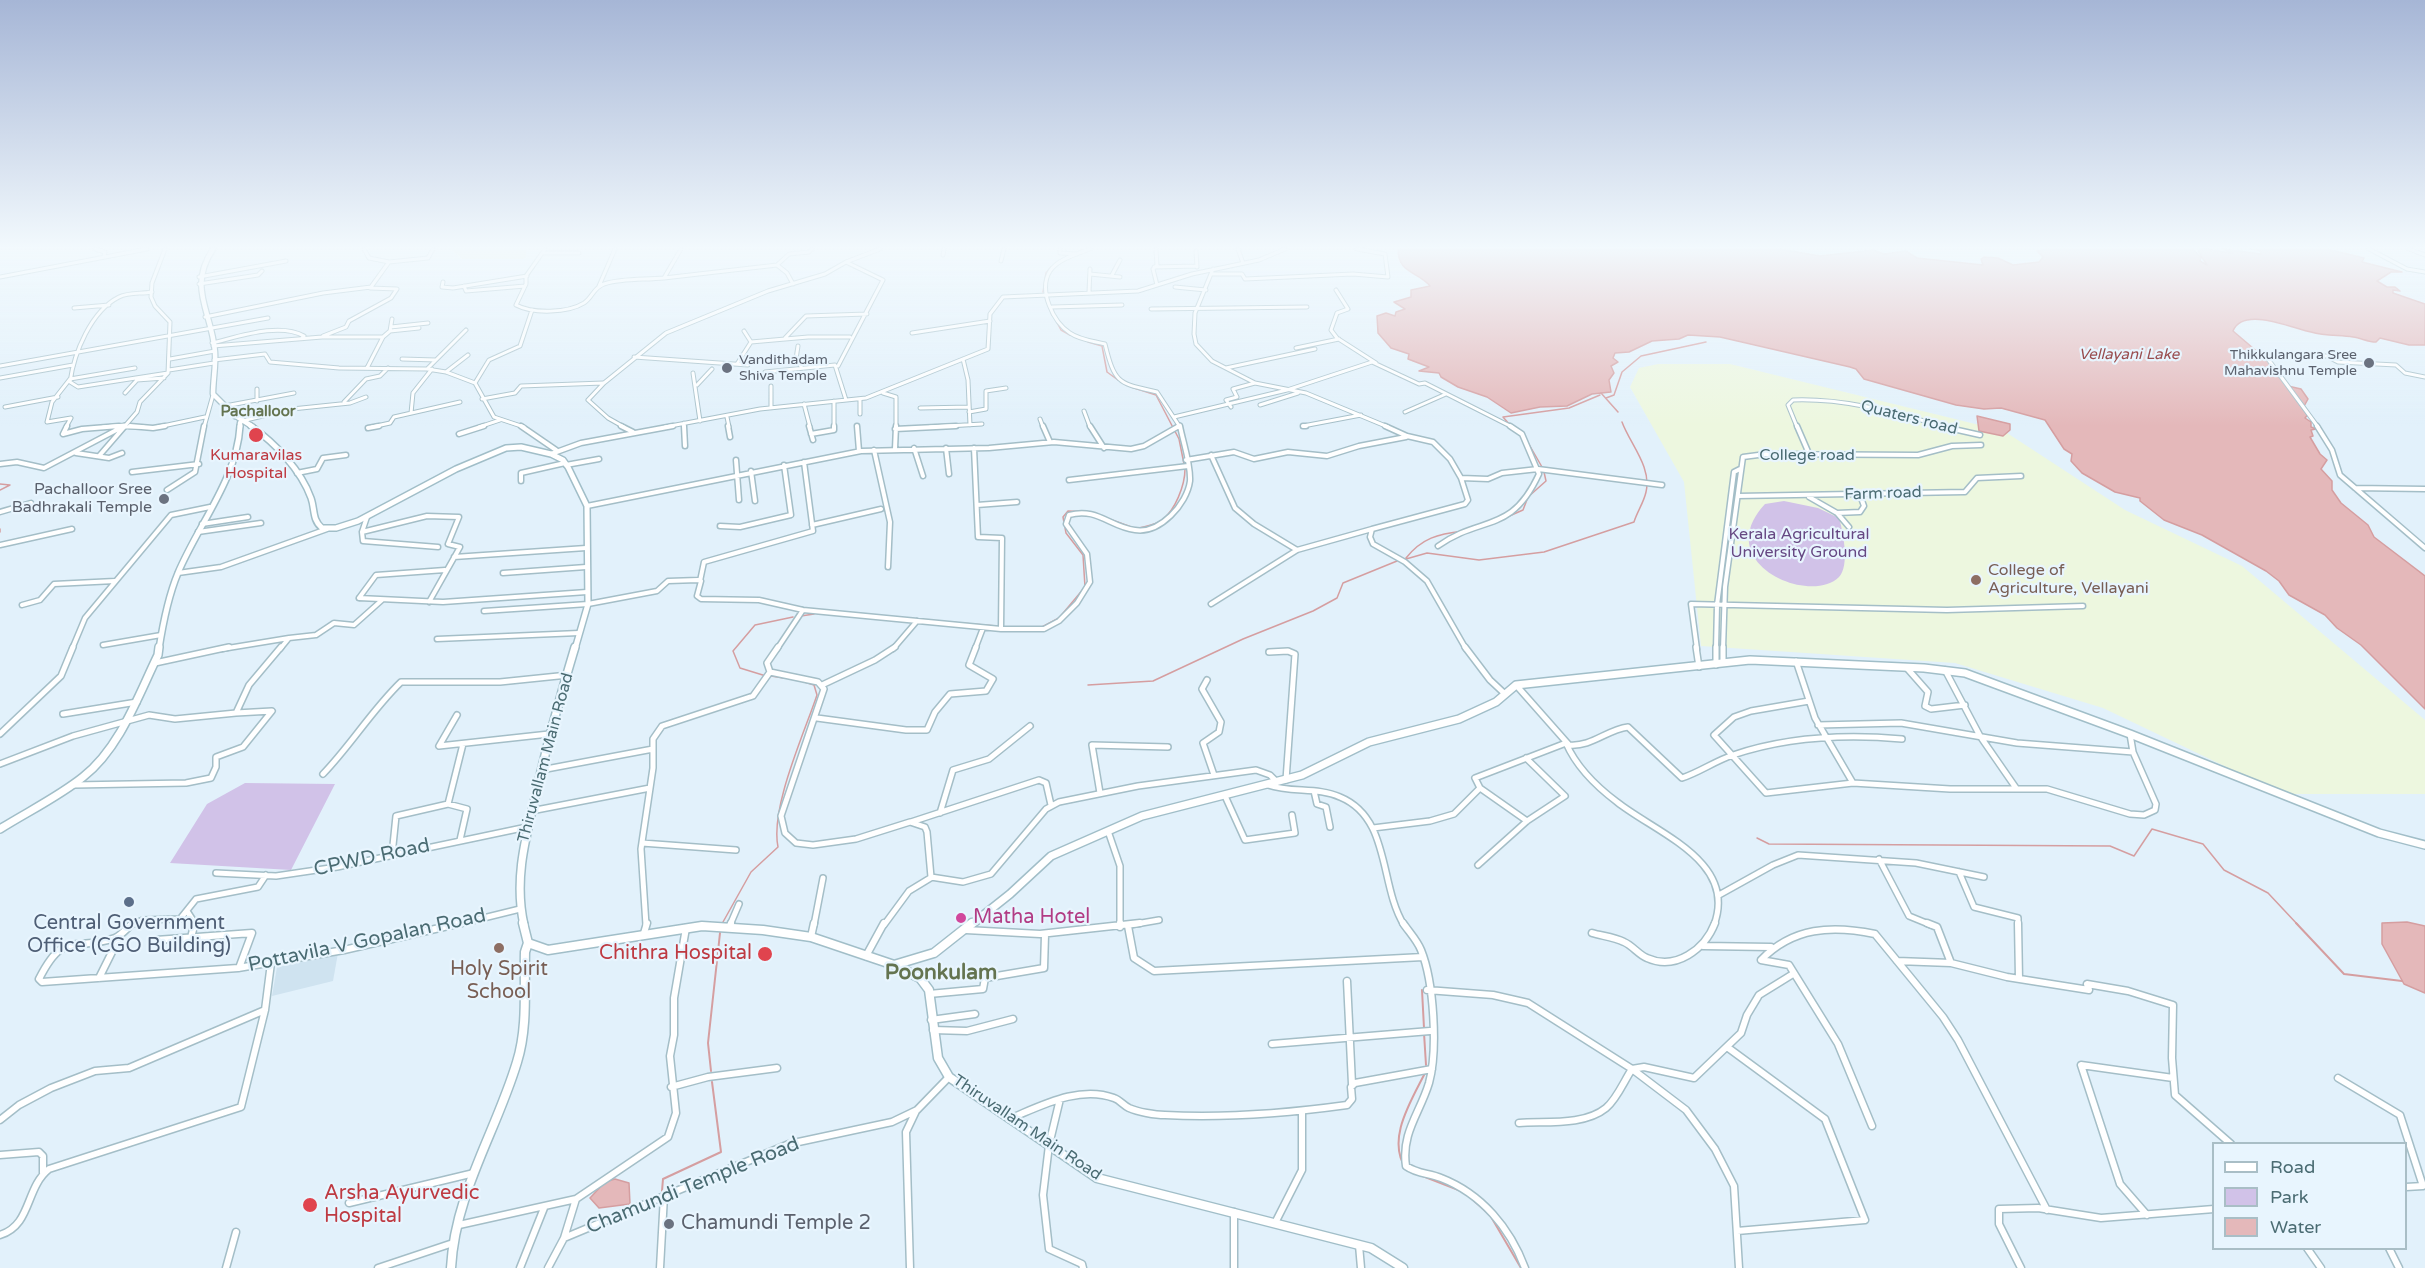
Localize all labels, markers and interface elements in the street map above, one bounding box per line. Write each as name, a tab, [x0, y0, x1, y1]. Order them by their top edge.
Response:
water label: Vellayani Lake	[2079, 346, 2179, 364]
place label: Thikkulangara Sree Mahavishnu Temple	[2224, 347, 2357, 380]
place label: Vandithadam Shiva Temple	[739, 352, 828, 384]
marker: Thikkulangara Sree Mahavishnu Temple	[2362, 356, 2376, 370]
marker: Vandithadam Shiva Temple	[720, 361, 734, 375]
street label: Quaters road	[1859, 397, 1959, 439]
district label: Pachalloor	[220, 403, 296, 421]
marker: Kumaravilas Hospital	[247, 426, 265, 444]
place label: Kumaravilas Hospital	[210, 446, 302, 484]
street label: College road	[1759, 446, 1855, 466]
place label: Pachalloor Sree Badhrakali Temple	[12, 480, 152, 518]
street label: Farm road	[1844, 483, 1922, 505]
marker: Pachalloor Sree Badhrakali Temple	[157, 492, 171, 506]
park label: Kerala Agricultural University Ground	[1728, 525, 1870, 563]
place label: College of Agriculture, Vellayani	[1988, 561, 2149, 599]
marker: College of Agriculture, Vellayani	[1969, 573, 1983, 587]
street label: Thiruvallam Main Road	[514, 671, 578, 845]
street label: CPWD Road	[312, 834, 432, 882]
marker: Central Government Office (CGO Building)	[122, 895, 136, 909]
street label: Pottavila V Gopalan Road	[246, 904, 488, 978]
place label: Matha Hotel	[973, 906, 1090, 930]
marker: Matha Hotel	[954, 911, 968, 925]
place label: Central Government Office (CGO Building)	[27, 912, 231, 959]
marker: Holy Spirit School	[492, 941, 506, 955]
place label: Chithra Hospital	[599, 942, 752, 966]
marker: Chithra Hospital	[756, 945, 774, 963]
place label: Holy Spirit School	[450, 958, 548, 1005]
district label: Poonkulam	[885, 960, 997, 986]
street label: Thiruvallam Main Road	[949, 1071, 1105, 1185]
street label: Chamundi Temple Road	[583, 1132, 803, 1240]
legend	[2212, 1142, 2407, 1250]
text: Road	[2270, 1156, 2315, 1178]
place label: Arsha Ayurvedic Hospital	[324, 1182, 479, 1229]
text: Park	[2270, 1186, 2308, 1208]
marker: Arsha Ayurvedic Hospital	[301, 1196, 319, 1214]
place label: Chamundi Temple 2	[681, 1212, 871, 1236]
text: Water	[2270, 1216, 2321, 1238]
marker: Chamundi Temple 2	[662, 1217, 676, 1231]

